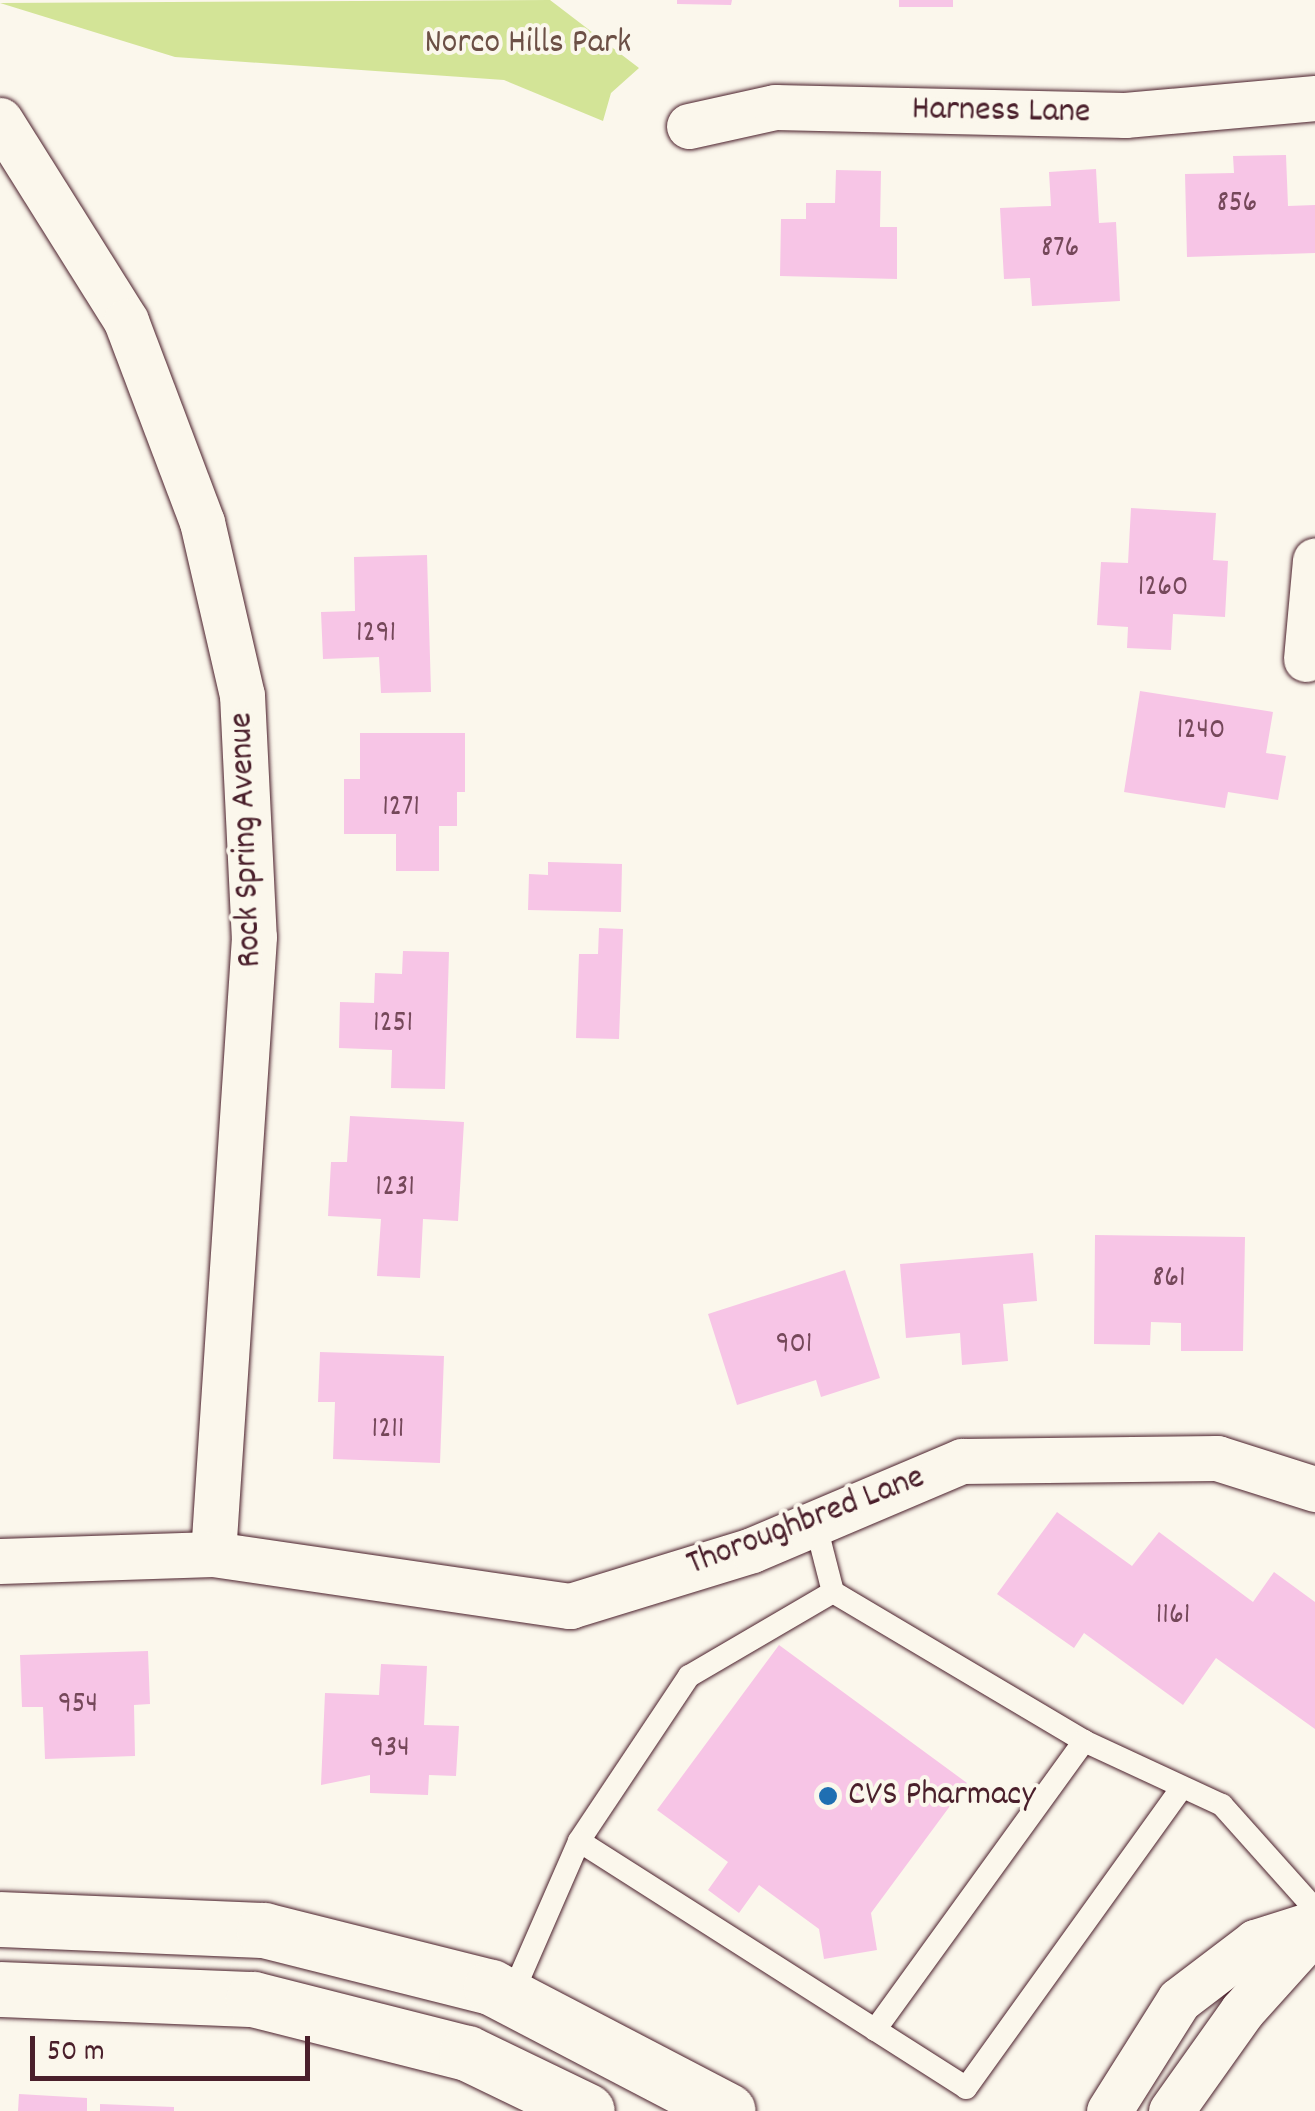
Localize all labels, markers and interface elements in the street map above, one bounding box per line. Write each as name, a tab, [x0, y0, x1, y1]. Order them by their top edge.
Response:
park label: Norco Hills Park	[425, 23, 631, 65]
street label: Harness Lane	[911, 89, 1091, 135]
house number: 856	[1217, 187, 1257, 223]
house number: 876	[1041, 232, 1079, 268]
house number: 1260	[1138, 571, 1188, 607]
house number: 1291	[356, 617, 396, 653]
street label: Rock Spring Avenue	[222, 712, 272, 968]
house number: 1240	[1177, 714, 1225, 750]
house number: 1271	[382, 791, 420, 827]
house number: 1251	[373, 1007, 413, 1043]
house number: 1231	[375, 1171, 415, 1207]
house number: 861	[1152, 1262, 1186, 1298]
house number: 901	[776, 1328, 812, 1364]
house number: 1211	[372, 1413, 404, 1449]
street label: Thoroughbred Lane	[681, 1457, 931, 1587]
house number: 1161	[1156, 1599, 1190, 1635]
house number: 954	[58, 1688, 98, 1724]
house number: 934	[370, 1732, 410, 1768]
place label: CVS Pharmacy	[848, 1775, 1036, 1817]
marker: CVS Pharmacy	[817, 1785, 839, 1807]
scale bar	[35, 2016, 315, 2078]
text: 50 m	[47, 2032, 105, 2075]

